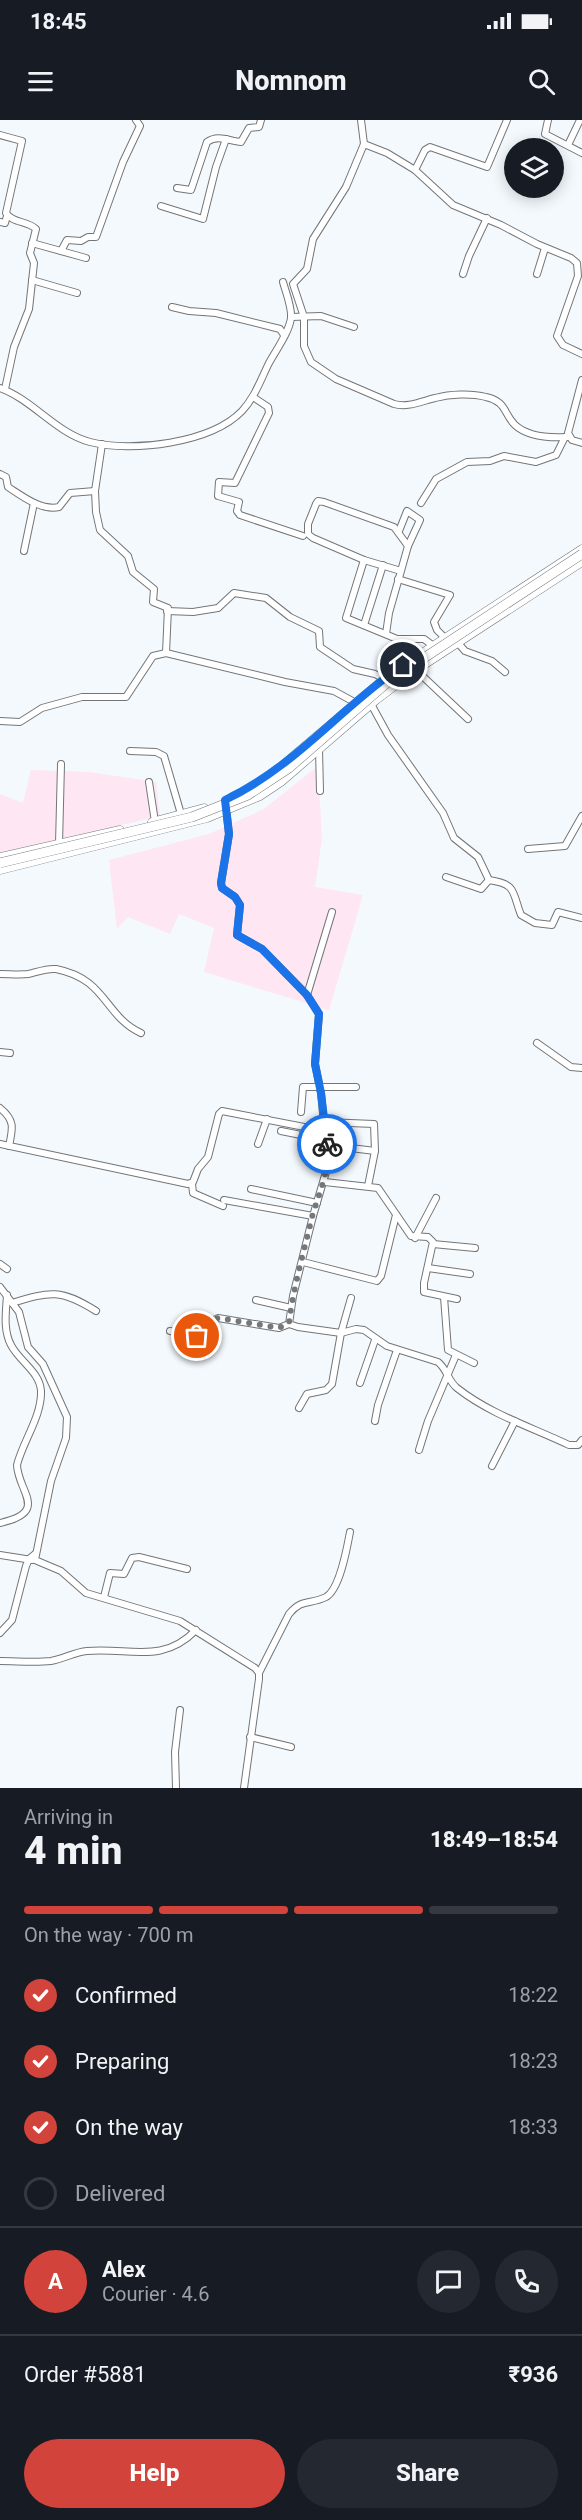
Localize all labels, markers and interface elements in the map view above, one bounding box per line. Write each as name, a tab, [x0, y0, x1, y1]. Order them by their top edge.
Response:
text: 18:45	[30, 9, 87, 34]
icon: menu	[24, 65, 57, 98]
text: Nomnom	[235, 65, 347, 97]
icon: search	[525, 65, 558, 98]
map controls	[504, 138, 564, 198]
button: layers	[504, 138, 564, 198]
pin	[377, 639, 428, 690]
icon: home	[386, 648, 419, 681]
courier	[297, 1114, 357, 1174]
icon: bike	[311, 1128, 344, 1161]
pin	[171, 1310, 222, 1361]
icon: bag	[180, 1319, 213, 1352]
text: Arriving in	[24, 1805, 113, 1829]
text: 18:49–18:54	[430, 1827, 558, 1852]
text: 4 min	[24, 1828, 122, 1874]
text: On the way · 700 m	[24, 1923, 193, 1947]
icon: check	[24, 1979, 57, 2012]
text: Confirmed	[75, 1983, 177, 2008]
text: 18:22	[508, 1983, 558, 2007]
icon: check	[24, 2045, 57, 2078]
text: Preparing	[75, 2049, 169, 2074]
text: 18:23	[508, 2049, 558, 2073]
icon: check	[24, 2111, 57, 2144]
text: On the way	[75, 2115, 183, 2140]
text: 18:33	[508, 2115, 558, 2139]
text: Delivered	[75, 2181, 165, 2206]
button: chat	[417, 2250, 480, 2313]
button: phone	[495, 2250, 558, 2313]
text: Alex	[102, 2257, 146, 2282]
text: A	[48, 2269, 63, 2294]
text: Courier · 4.6	[102, 2282, 209, 2306]
text: Order #5881	[24, 2362, 146, 2387]
text: ₹936	[509, 2362, 558, 2387]
button: Help	[24, 2439, 285, 2508]
button: Share	[297, 2439, 558, 2508]

